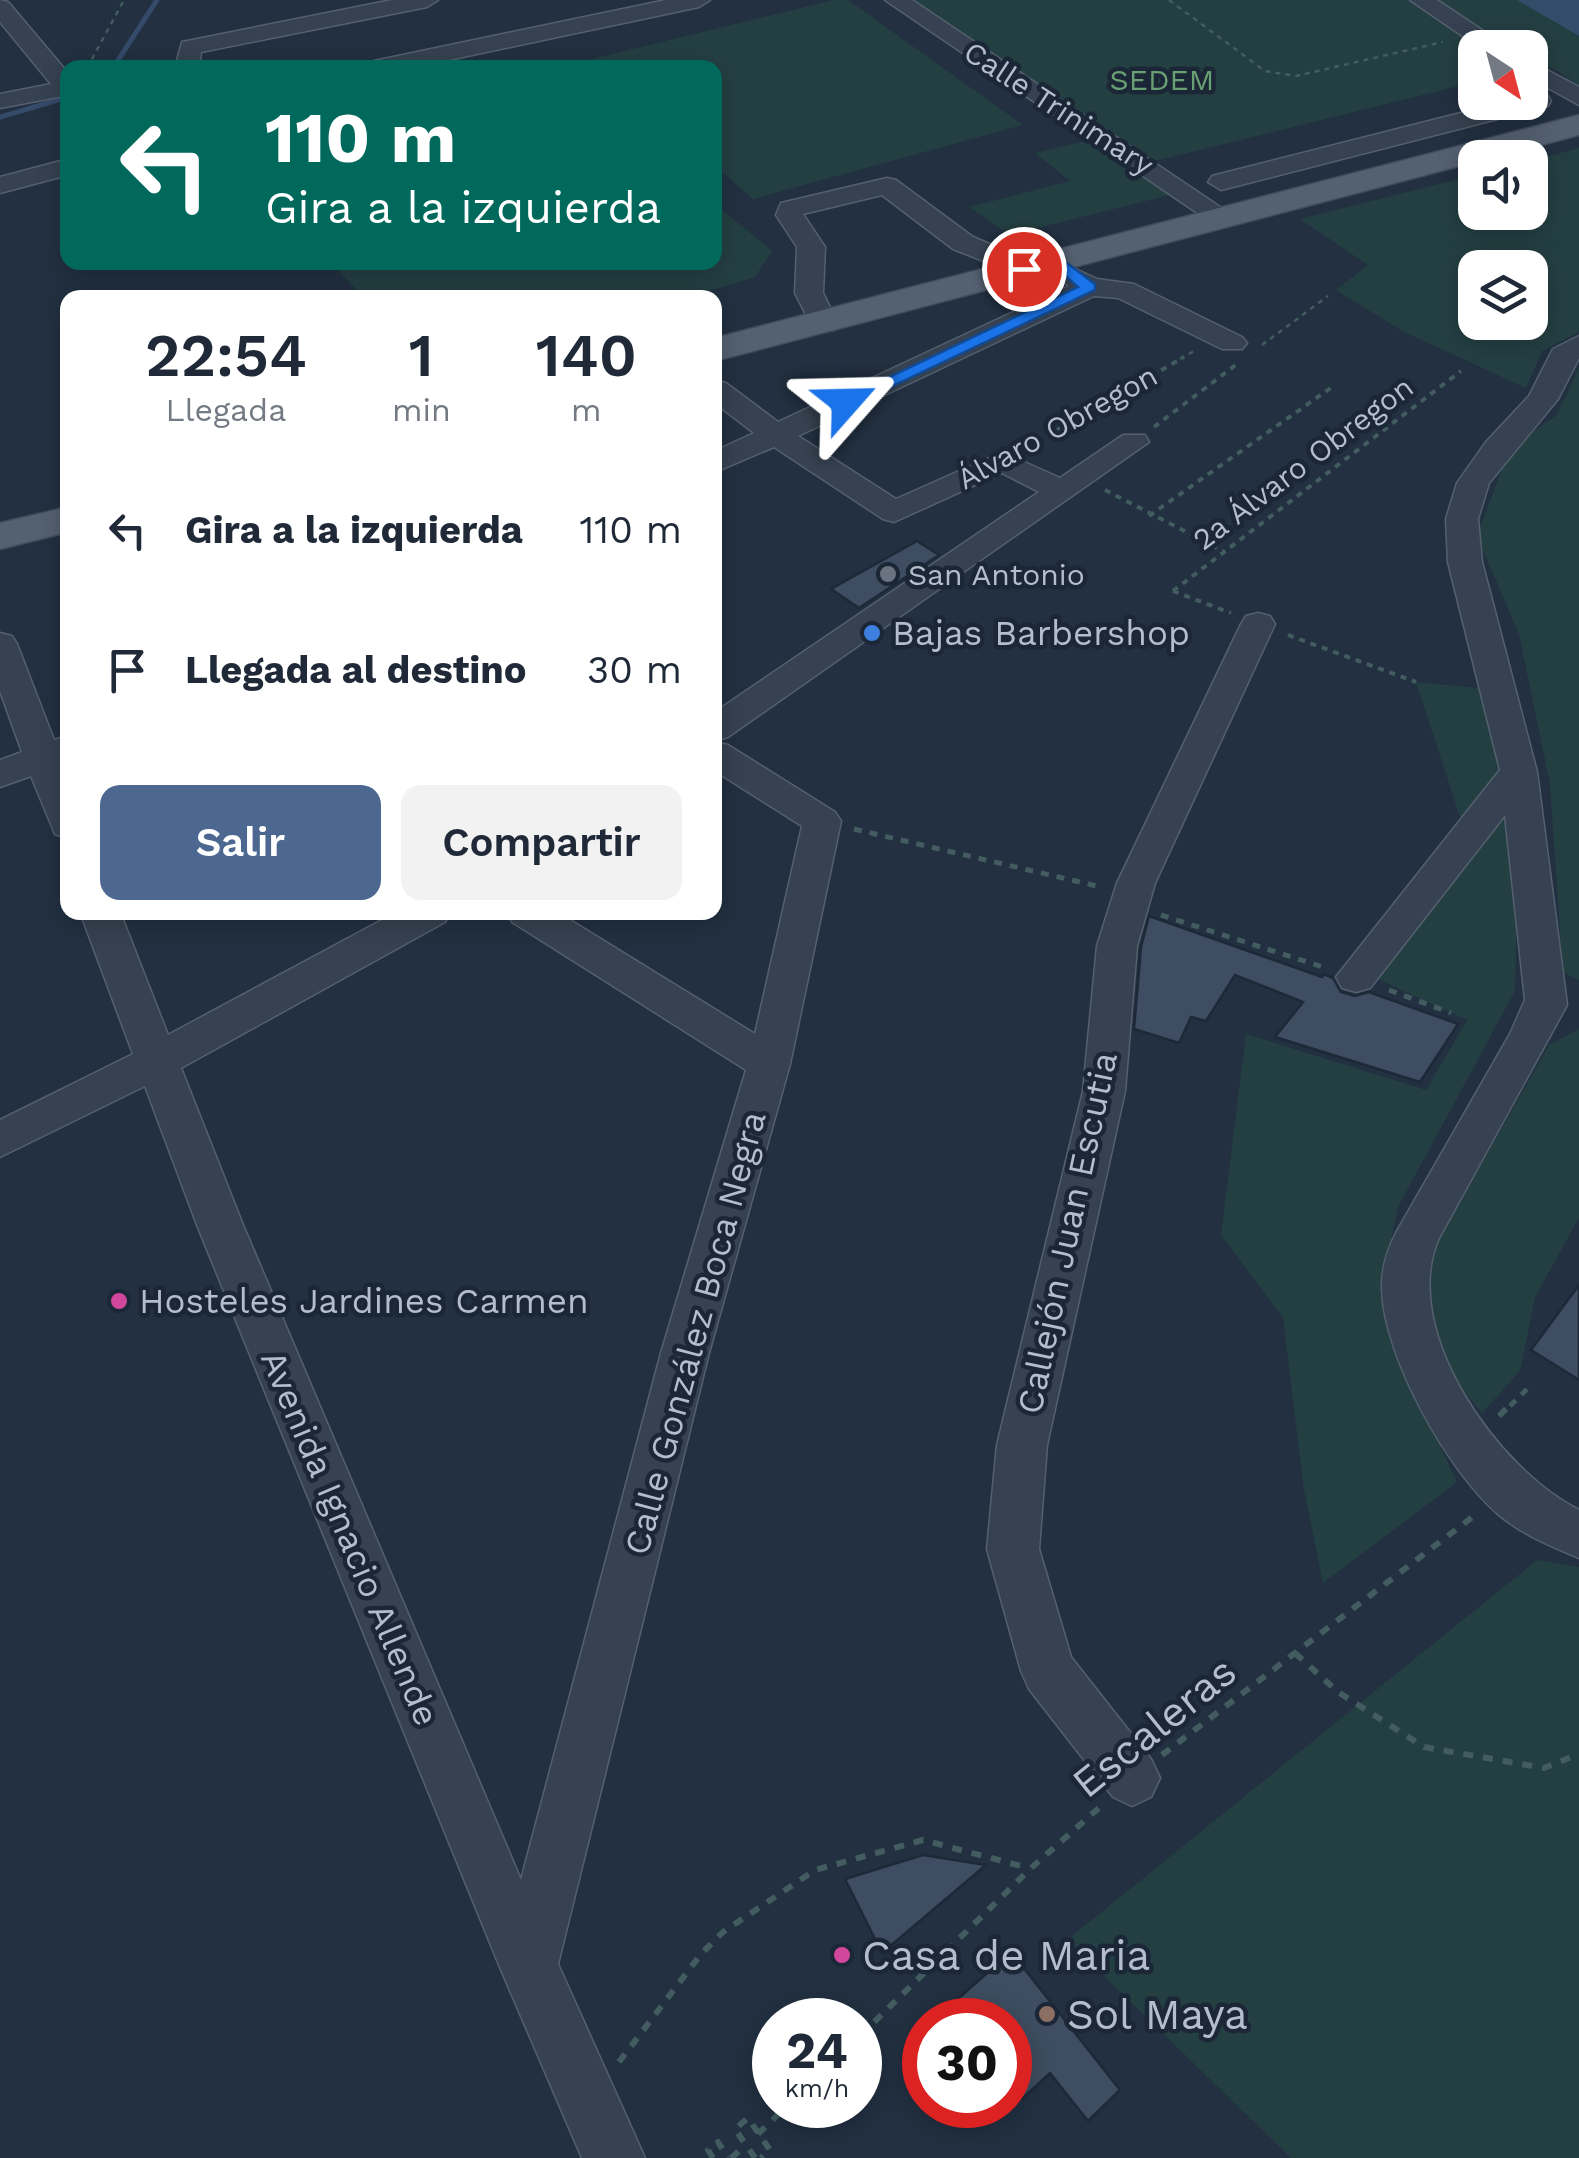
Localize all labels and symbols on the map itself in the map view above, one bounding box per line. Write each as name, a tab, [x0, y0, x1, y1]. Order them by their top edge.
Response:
north arrow	[1458, 30, 1548, 120]
street label: Calle Trinimary	[958, 34, 1161, 183]
park label: SEDEM	[1110, 62, 1214, 97]
pin	[982, 227, 1067, 312]
position arrow	[794, 350, 898, 454]
street label: Álvaro Obregon	[951, 358, 1163, 496]
street label: 2a Álvaro Obregon	[1186, 369, 1420, 557]
place label: San Antonio	[908, 557, 1085, 592]
marker: San Antonio	[877, 563, 899, 585]
place label: Bajas Barbershop	[892, 612, 1190, 654]
marker: Bajas Barbershop	[861, 622, 883, 644]
street label: Callejón Juan Escutia	[1008, 1048, 1126, 1418]
street label: Calle González Boca Negra	[615, 1107, 775, 1559]
place label: Hosteles Jardines Carmen	[139, 1280, 589, 1322]
marker: Hosteles Jardines Carmen	[108, 1290, 130, 1312]
street label: Avenida Ignacio Allende	[252, 1344, 448, 1732]
street label: Escaleras	[1063, 1646, 1245, 1808]
place label: Casa de Maria	[862, 1931, 1150, 1980]
marker: Casa de Maria	[831, 1944, 853, 1966]
place label: Sol Maya	[1067, 1990, 1248, 2039]
speed limit sign: 30	[902, 1998, 1032, 2128]
marker: Sol Maya	[1036, 2003, 1058, 2025]

